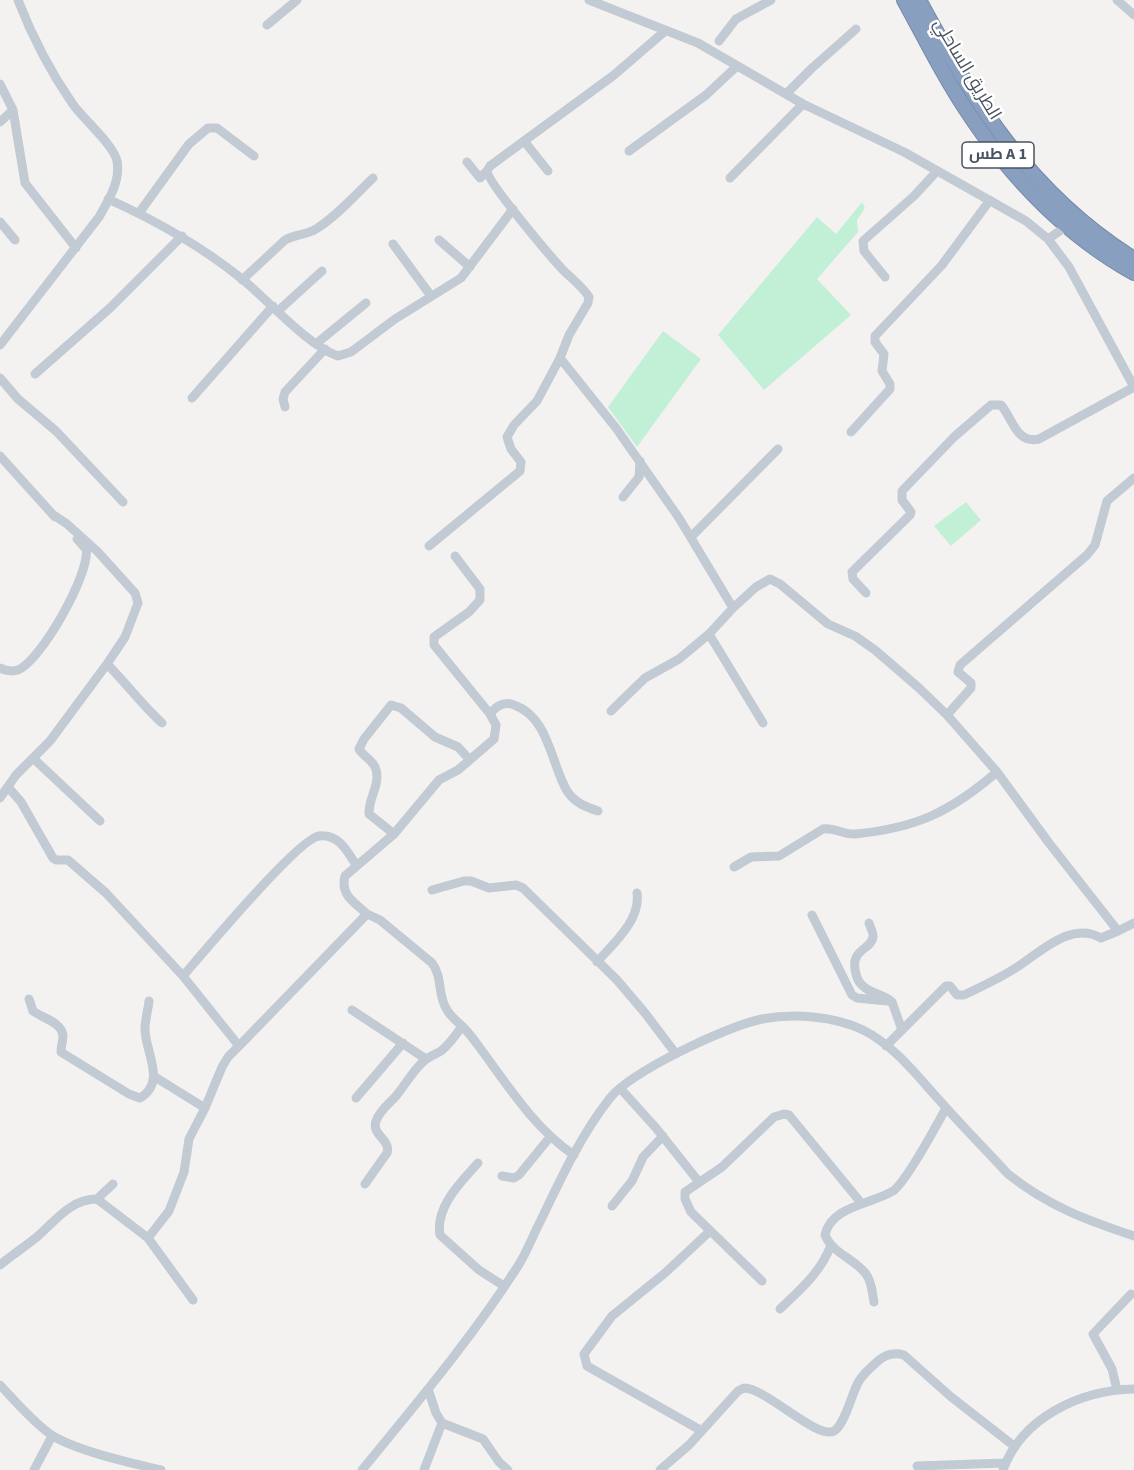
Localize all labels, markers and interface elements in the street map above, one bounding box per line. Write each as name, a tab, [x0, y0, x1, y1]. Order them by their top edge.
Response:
street label: الطريق الساحلي	[927, 16, 1005, 124]
road number: طس A 1	[962, 142, 1034, 168]

